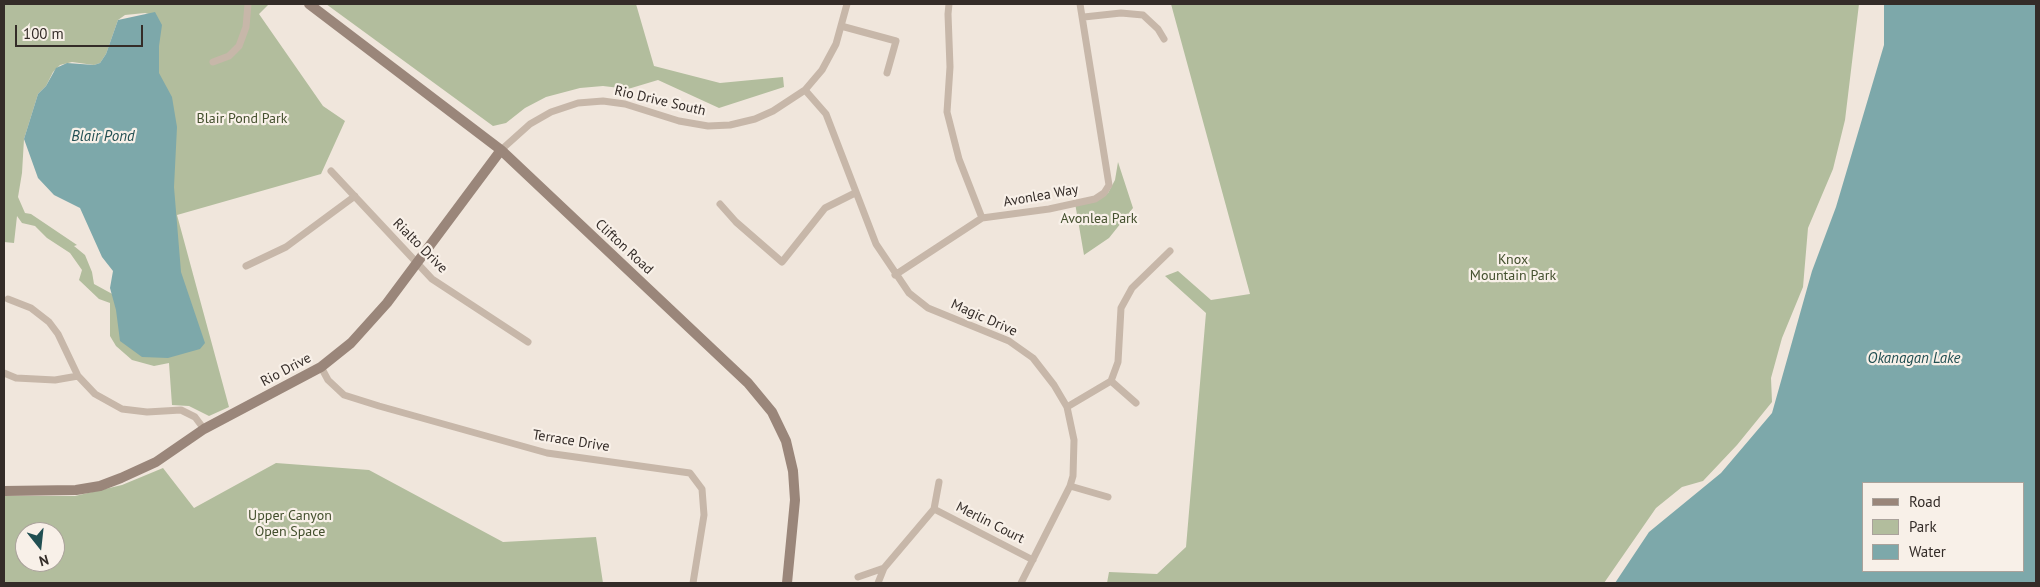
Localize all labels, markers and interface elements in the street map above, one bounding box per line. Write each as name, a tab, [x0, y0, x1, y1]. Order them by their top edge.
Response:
scale bar	[18, 15, 145, 47]
text: 100 m	[23, 24, 64, 43]
street label: Rio Drive South	[613, 82, 707, 120]
park label: Blair Pond Park	[197, 111, 287, 127]
water label: Blair Pond	[71, 128, 135, 146]
street label: Avonlea Way	[1002, 181, 1080, 211]
park label: Avonlea Park	[1060, 211, 1138, 227]
street label: Rialto Drive	[389, 215, 451, 277]
street label: Clifton Road	[592, 216, 656, 278]
park label: Knox Mountain Park	[1470, 252, 1556, 284]
street label: Magic Drive	[948, 296, 1020, 340]
street label: Rio Drive	[258, 350, 314, 390]
water label: Okanagan Lake	[1868, 350, 1960, 368]
street label: Terrace Drive	[531, 427, 611, 455]
legend	[1862, 482, 2025, 572]
text: Road	[1909, 492, 1941, 511]
street label: Merlin Court	[953, 499, 1027, 547]
park label: Upper Canyon Open Space	[248, 508, 332, 540]
text: Park	[1909, 517, 1937, 536]
north arrow	[15, 522, 65, 572]
text: Water	[1909, 542, 1946, 561]
text: N	[37, 551, 51, 570]

